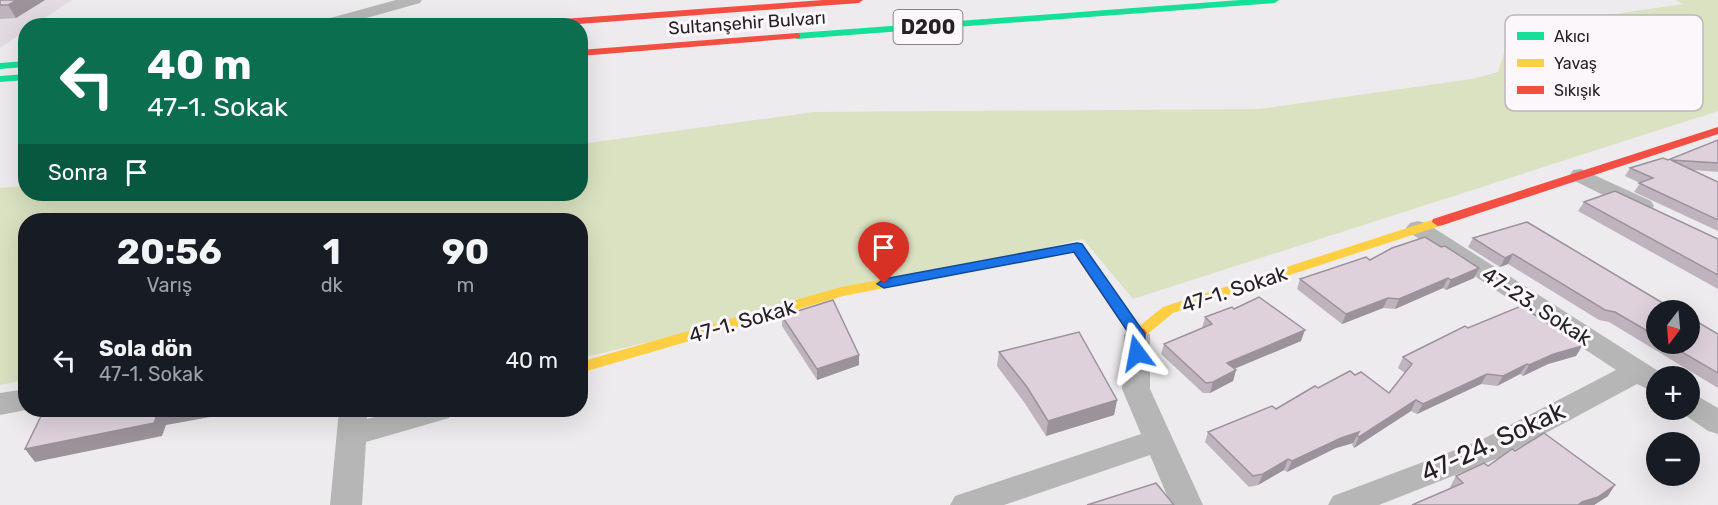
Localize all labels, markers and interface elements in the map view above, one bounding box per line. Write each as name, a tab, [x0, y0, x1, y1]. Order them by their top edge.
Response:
street label: Sultanşehir Bulvarı	[668, 7, 826, 39]
road number: D200	[894, 10, 962, 44]
legend	[1505, 15, 1703, 111]
text: Akıcı	[1554, 27, 1590, 46]
text: 40 m	[147, 40, 252, 90]
icon: left	[48, 42, 126, 120]
text: Yavaş	[1554, 54, 1597, 73]
text: Sıkışık	[1554, 81, 1601, 100]
text: 47-1. Sokak	[147, 91, 288, 123]
icon: arrive	[120, 156, 153, 189]
text: Sonra	[48, 159, 108, 186]
pin	[858, 222, 909, 284]
text: 20:56	[117, 230, 222, 273]
text: 1	[323, 230, 341, 273]
text: 90	[442, 230, 489, 273]
icon: arrive	[867, 231, 900, 264]
street label: 47-1. Sokak	[1178, 260, 1290, 318]
street label: 47-23. Sokak	[1478, 261, 1597, 351]
text: Varış	[146, 273, 192, 297]
text: dk	[321, 273, 343, 297]
text: m	[457, 273, 474, 297]
street label: 47-1. Sokak	[686, 294, 798, 348]
north arrow	[1646, 300, 1700, 354]
map controls	[1646, 300, 1700, 486]
position arrow	[1105, 321, 1169, 385]
text: Sola dön	[99, 335, 192, 362]
icon: left	[48, 344, 81, 377]
text: 40 m	[505, 347, 558, 374]
text: 47-1. Sokak	[99, 362, 203, 386]
button: +	[1646, 366, 1700, 420]
street label: 47-24. Sokak	[1416, 395, 1570, 489]
button: −	[1646, 432, 1700, 486]

